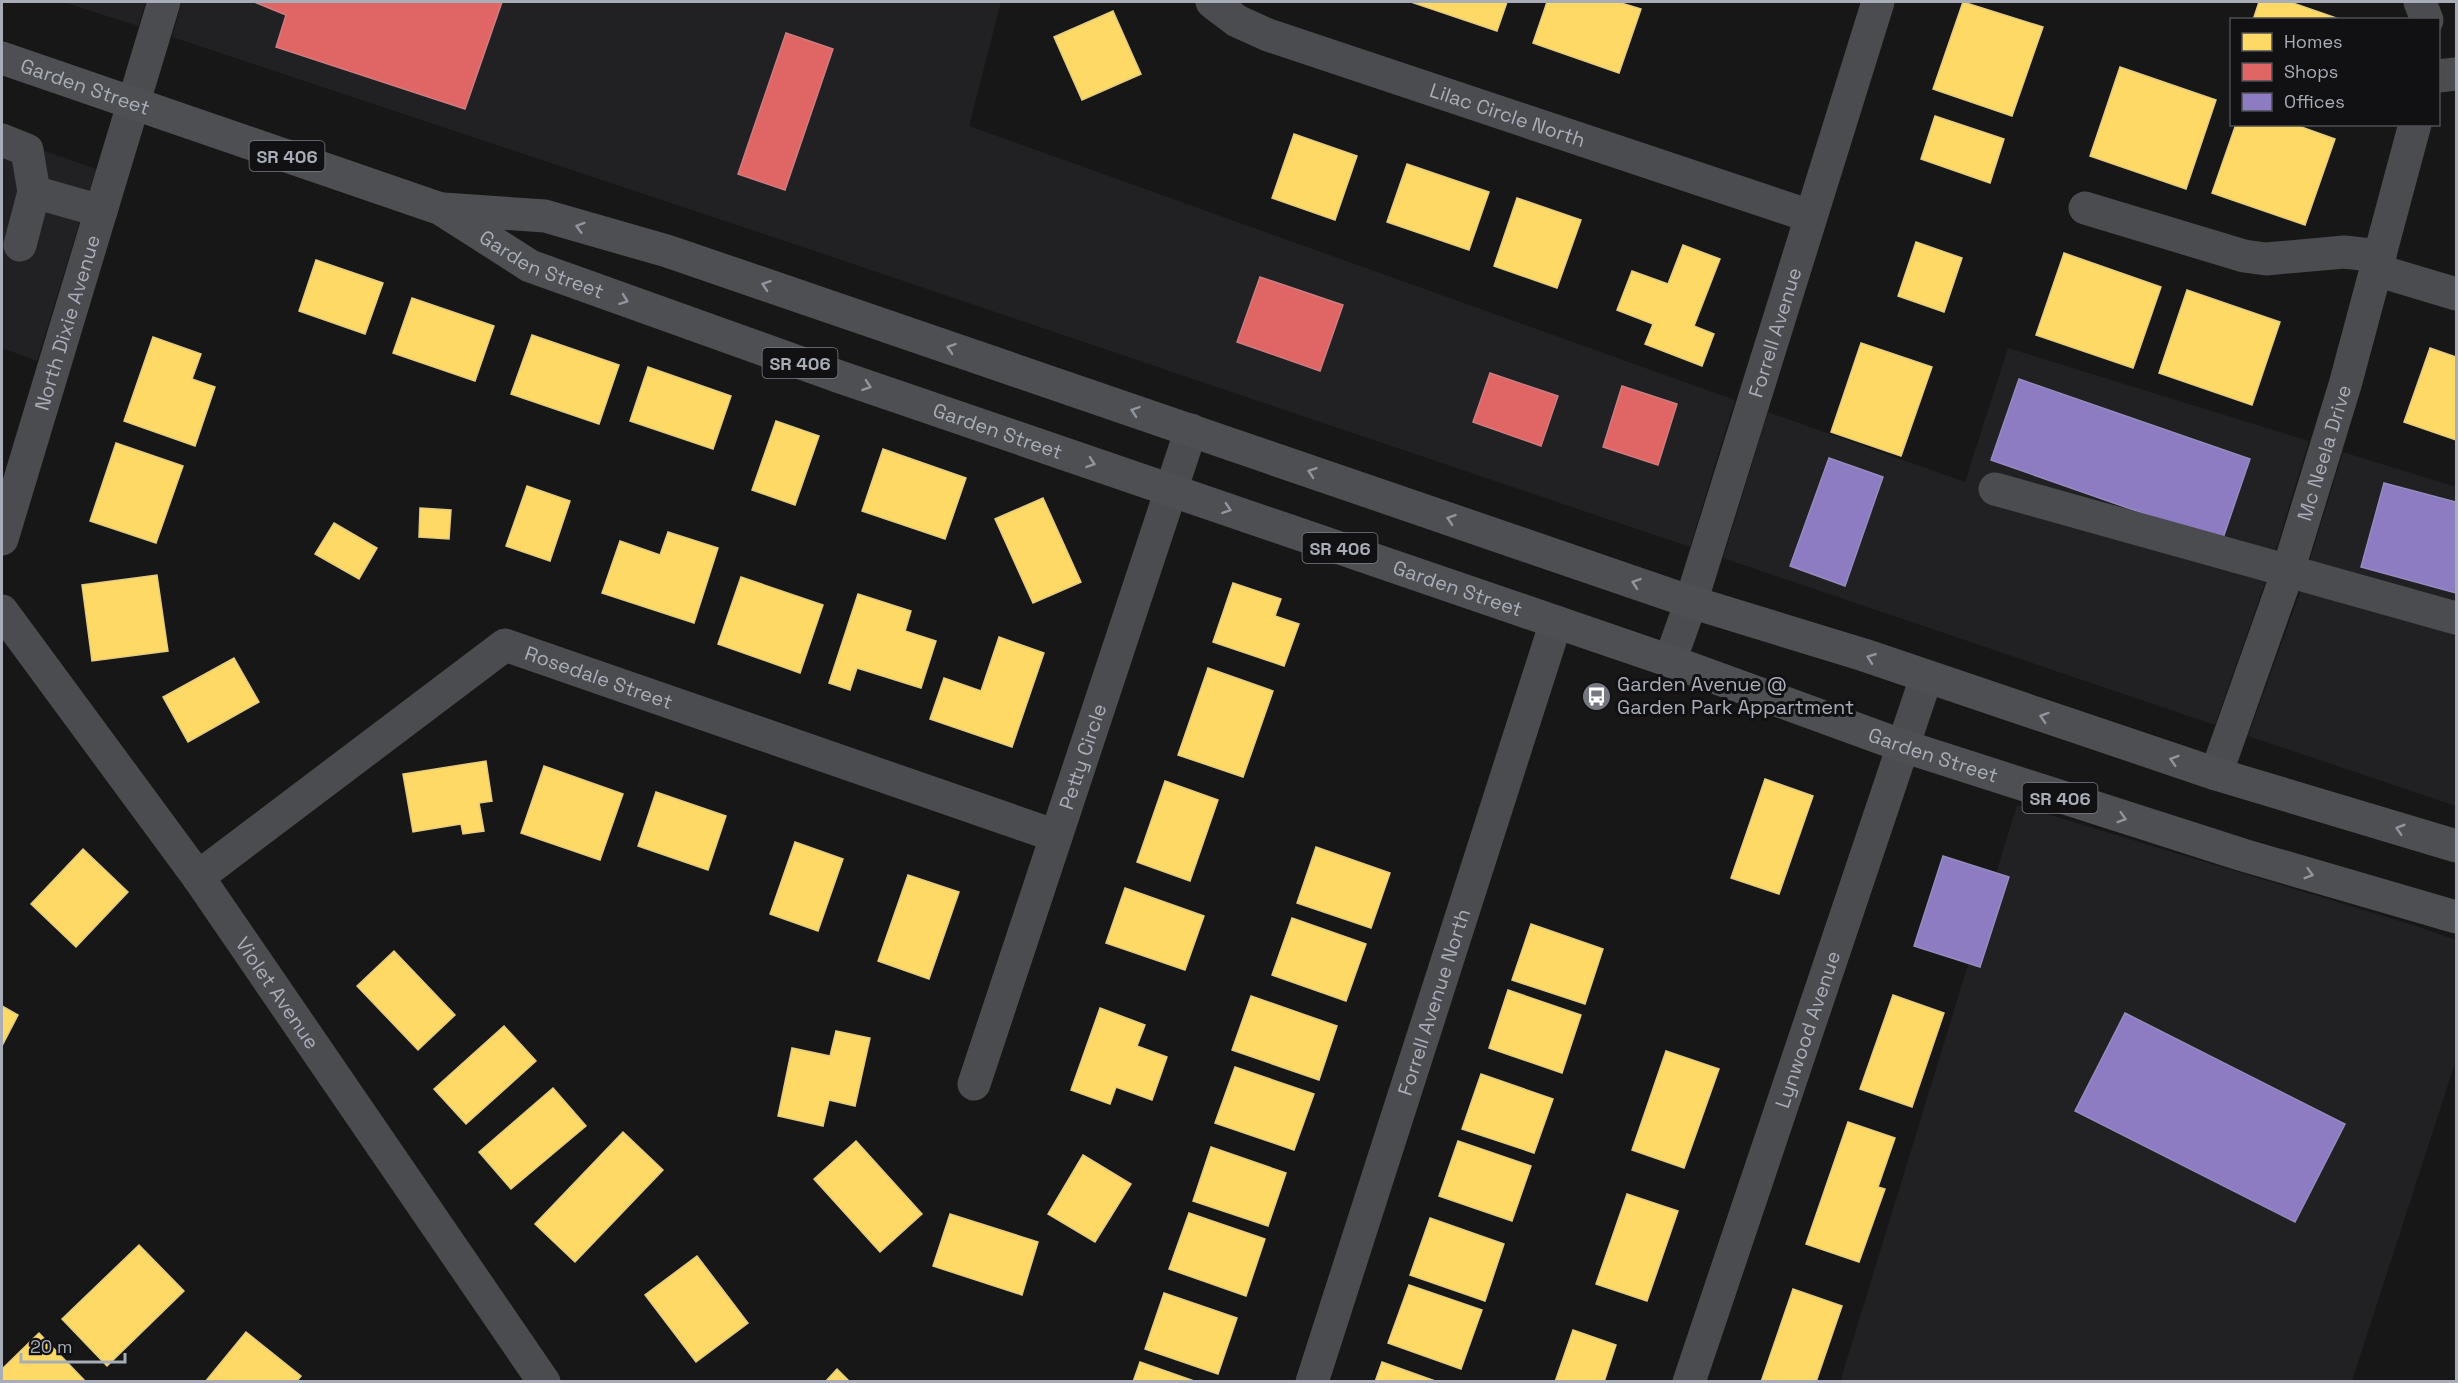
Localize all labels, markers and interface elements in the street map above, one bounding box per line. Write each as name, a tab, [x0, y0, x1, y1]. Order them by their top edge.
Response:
legend	[2230, 18, 2440, 126]
text: Homes	[2284, 30, 2343, 53]
street label: Garden Street	[17, 52, 153, 121]
text: Shops	[2284, 60, 2338, 83]
street label: Lilac Circle North	[1426, 77, 1589, 153]
text: Offices	[2284, 90, 2345, 113]
road number: SR 406	[250, 141, 324, 171]
one-way arrow	[575, 222, 586, 234]
street label: Garden Street	[475, 224, 607, 304]
street label: North Dixie Avenue	[29, 232, 106, 414]
street label: Forrell Avenue	[1743, 264, 1808, 401]
one-way arrow	[761, 280, 772, 293]
one-way arrow	[618, 292, 629, 305]
one-way arrow	[946, 343, 957, 355]
road number: SR 406	[762, 348, 838, 378]
one-way arrow	[861, 378, 872, 391]
street label: Mc Neela Drive	[2291, 382, 2357, 524]
street label: Garden Street	[930, 397, 1066, 465]
one-way arrow	[1131, 406, 1141, 418]
one-way arrow	[1085, 455, 1096, 468]
one-way arrow	[1307, 466, 1318, 479]
one-way arrow	[1221, 502, 1232, 515]
one-way arrow	[1447, 514, 1457, 527]
road number: SR 406	[1302, 533, 1378, 563]
street label: Garden Street	[1389, 554, 1526, 623]
one-way arrow	[1631, 577, 1642, 590]
street label: Rosedale Street	[521, 640, 676, 715]
one-way arrow	[1866, 652, 1877, 665]
place label: Garden Avenue @ Garden Park Appartment	[1617, 671, 1854, 720]
bus stop icon: Garden Avenue @ Garden Park Appartment	[1580, 680, 1612, 712]
street label: Petty Circle	[1053, 700, 1112, 813]
one-way arrow	[2039, 712, 2050, 724]
street label: Garden Street	[1865, 721, 2001, 789]
one-way arrow	[2169, 755, 2180, 768]
road number: SR 406	[2022, 783, 2098, 813]
one-way arrow	[2116, 811, 2127, 823]
one-way arrow	[2395, 824, 2406, 836]
one-way arrow	[2303, 867, 2314, 879]
street label: Forrell Avenue North	[1392, 905, 1476, 1099]
street label: Violet Avenue	[230, 932, 325, 1054]
street label: Lynwood Avenue	[1769, 947, 1846, 1111]
scale bar	[21, 1326, 124, 1364]
text: 20 m	[30, 1335, 73, 1358]

